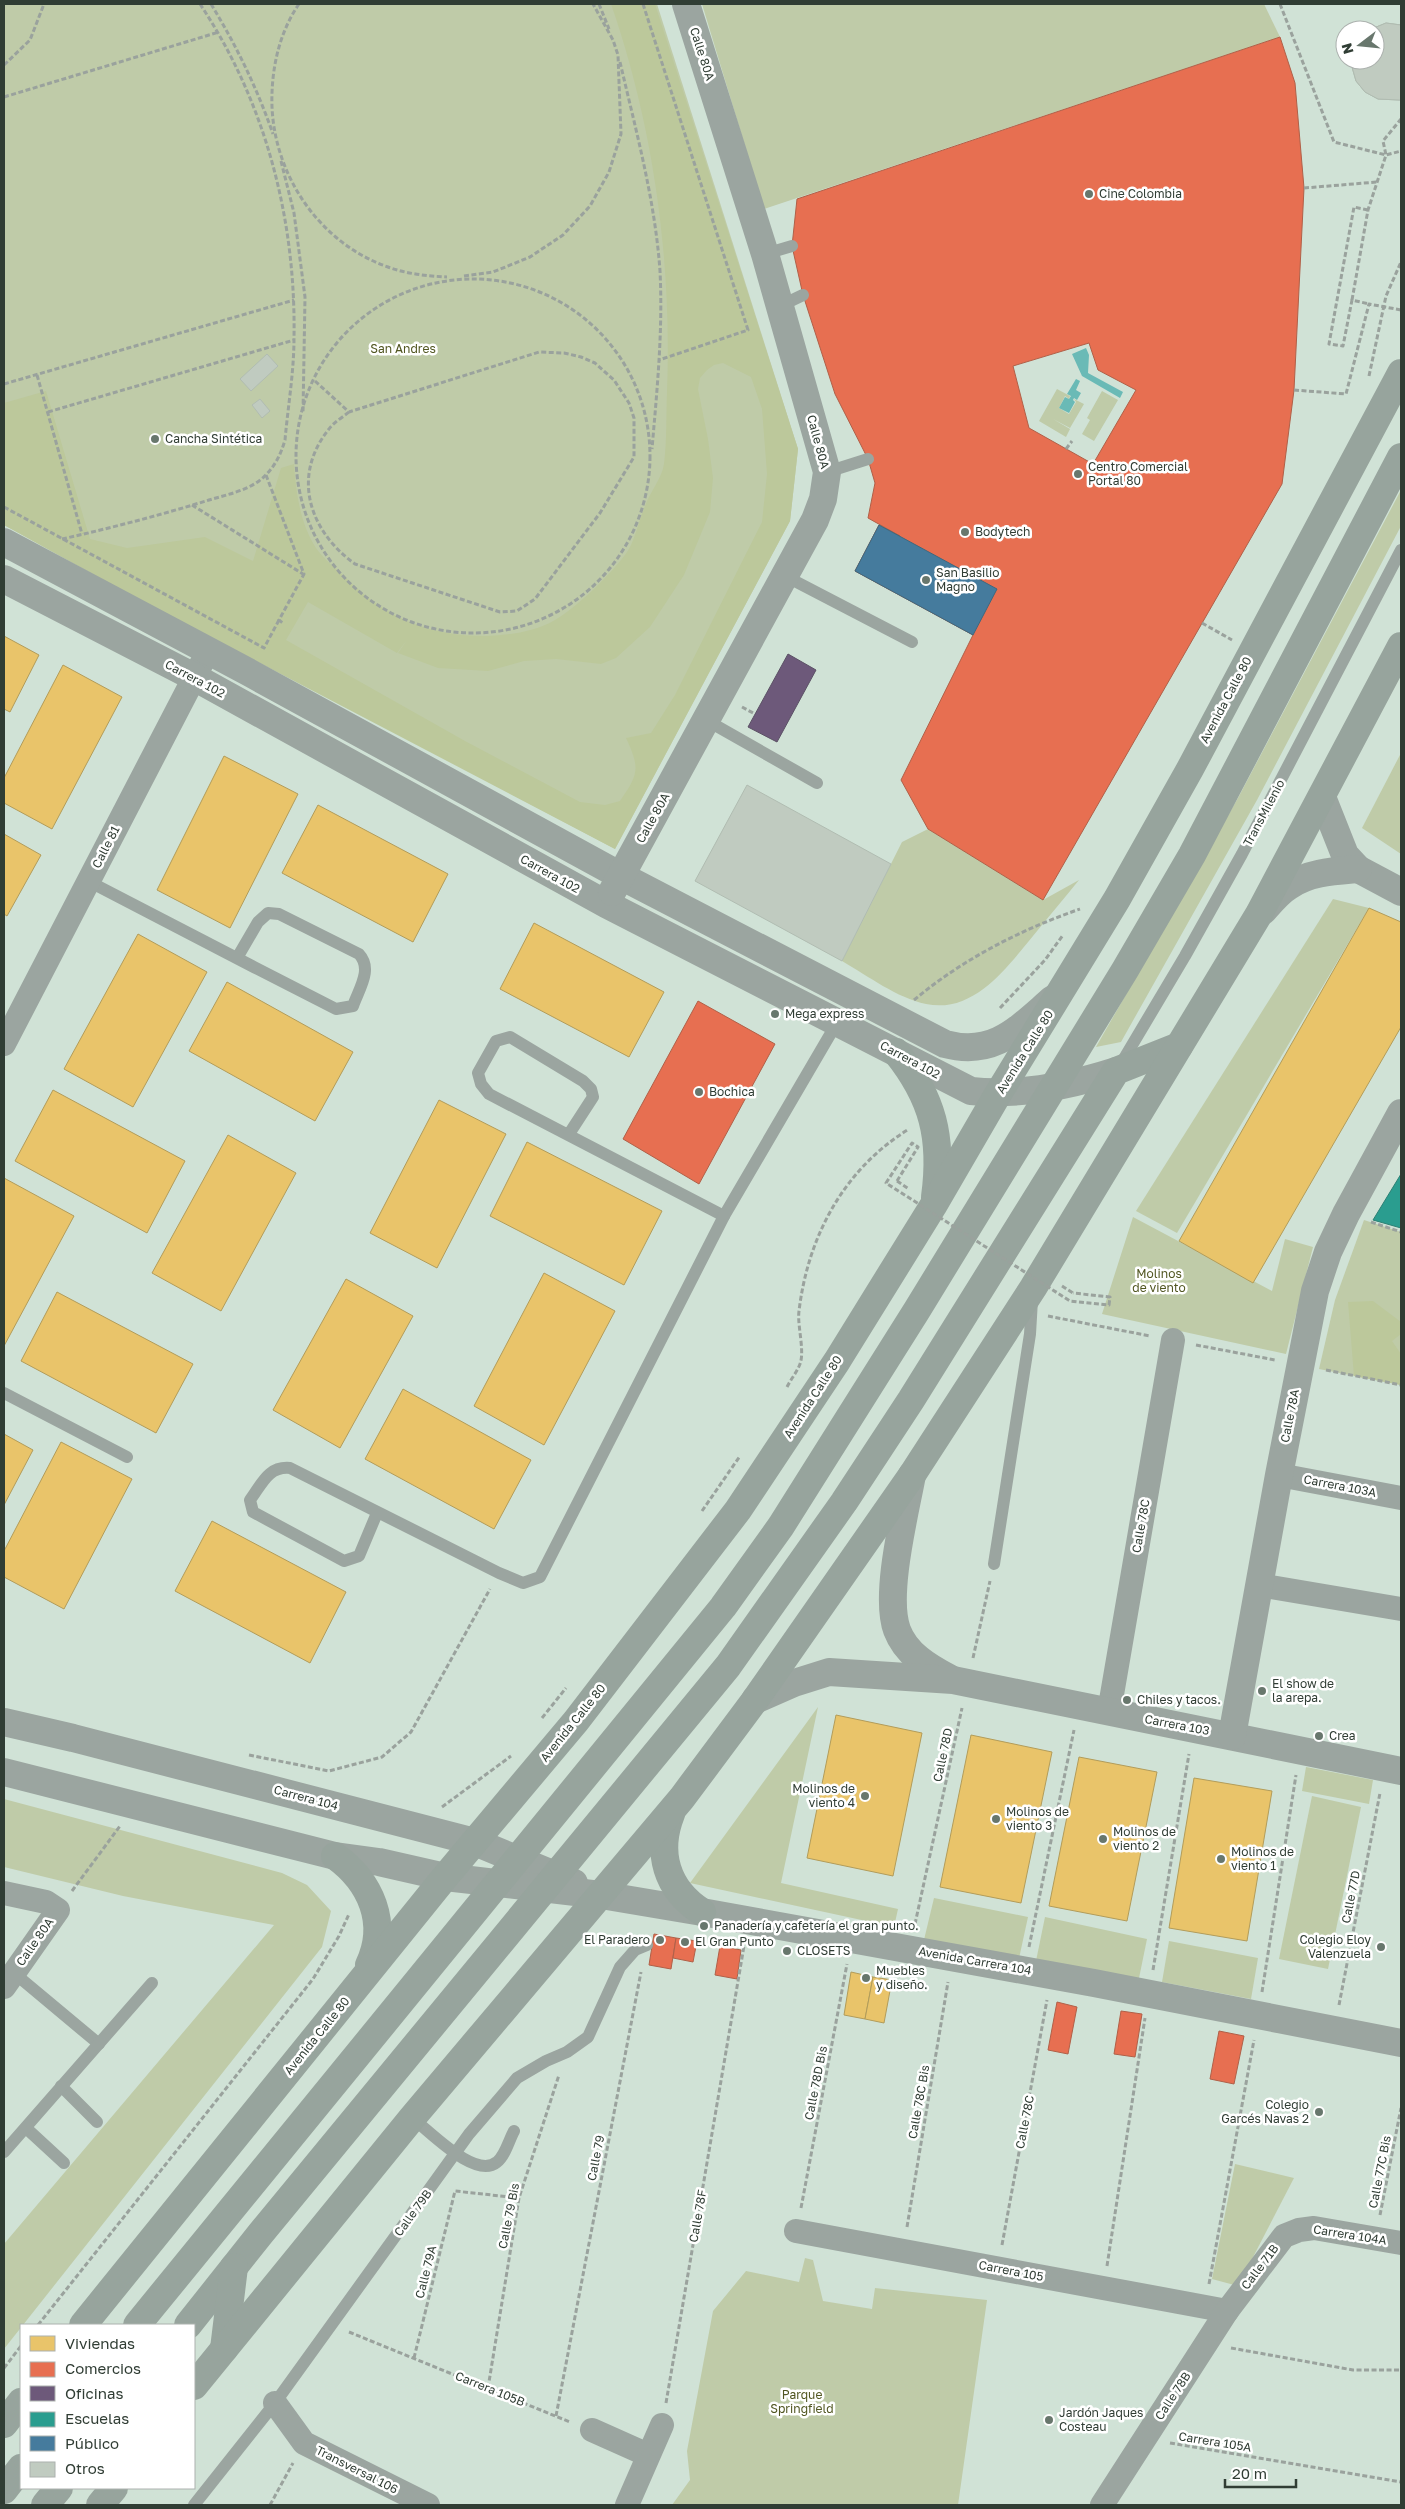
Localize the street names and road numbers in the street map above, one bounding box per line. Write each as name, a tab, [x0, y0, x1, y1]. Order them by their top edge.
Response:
street label: Calle 80A	[687, 25, 718, 82]
street label: Calle 80A	[804, 413, 833, 471]
street label: Avenida Calle 80	[1196, 654, 1255, 746]
street label: Carrera 102	[163, 657, 228, 701]
street label: TransMilenio	[1240, 777, 1287, 849]
street label: Calle 80A	[633, 790, 673, 846]
street label: Calle 81	[89, 823, 123, 870]
street label: Carrera 102	[518, 851, 583, 896]
street label: Avenida Calle 80	[993, 1007, 1056, 1096]
street label: Carrera 102	[878, 1038, 943, 1082]
street label: Avenida Calle 80	[780, 1352, 845, 1441]
street label: Calle 78A	[1277, 1388, 1302, 1444]
street label: Carrera 103A	[1302, 1471, 1378, 1500]
street label: Calle 78C	[1128, 1498, 1153, 1554]
street label: Avenida Calle 80	[537, 1681, 609, 1765]
street label: Carrera 103	[1143, 1711, 1211, 1738]
street label: Calle 78D	[930, 1727, 956, 1783]
street label: Carrera 104	[272, 1782, 340, 1813]
street label: Calle 77D	[1338, 1869, 1363, 1925]
street label: Calle 80A	[13, 1915, 57, 1969]
street label: Avenida Carrera 104	[917, 1943, 1033, 1978]
street label: Avenida Calle 80	[281, 1994, 353, 2078]
street label: Calle 78D Bis	[801, 2045, 830, 2121]
street label: Calle 78C Bis	[905, 2064, 932, 2140]
street label: Calle 78C	[1012, 2094, 1037, 2150]
street label: Calle 79	[584, 2134, 607, 2182]
street label: Calle 77C Bis	[1365, 2134, 1394, 2210]
street label: Calle 79 Bis	[495, 2182, 522, 2250]
street label: Calle 79B	[391, 2186, 435, 2239]
street label: Calle 78F	[685, 2188, 710, 2243]
street label: Carrera 104A	[1312, 2221, 1388, 2248]
street label: Calle 71B	[1238, 2241, 1281, 2292]
street label: Calle 79A	[412, 2244, 439, 2300]
street label: Carrera 105	[977, 2257, 1045, 2284]
street label: Carrera 105B	[453, 2368, 527, 2409]
street label: Calle 78B	[1152, 2369, 1194, 2423]
street label: Carrera 105A	[1177, 2428, 1253, 2455]
street label: Transversal 106	[314, 2442, 401, 2497]

